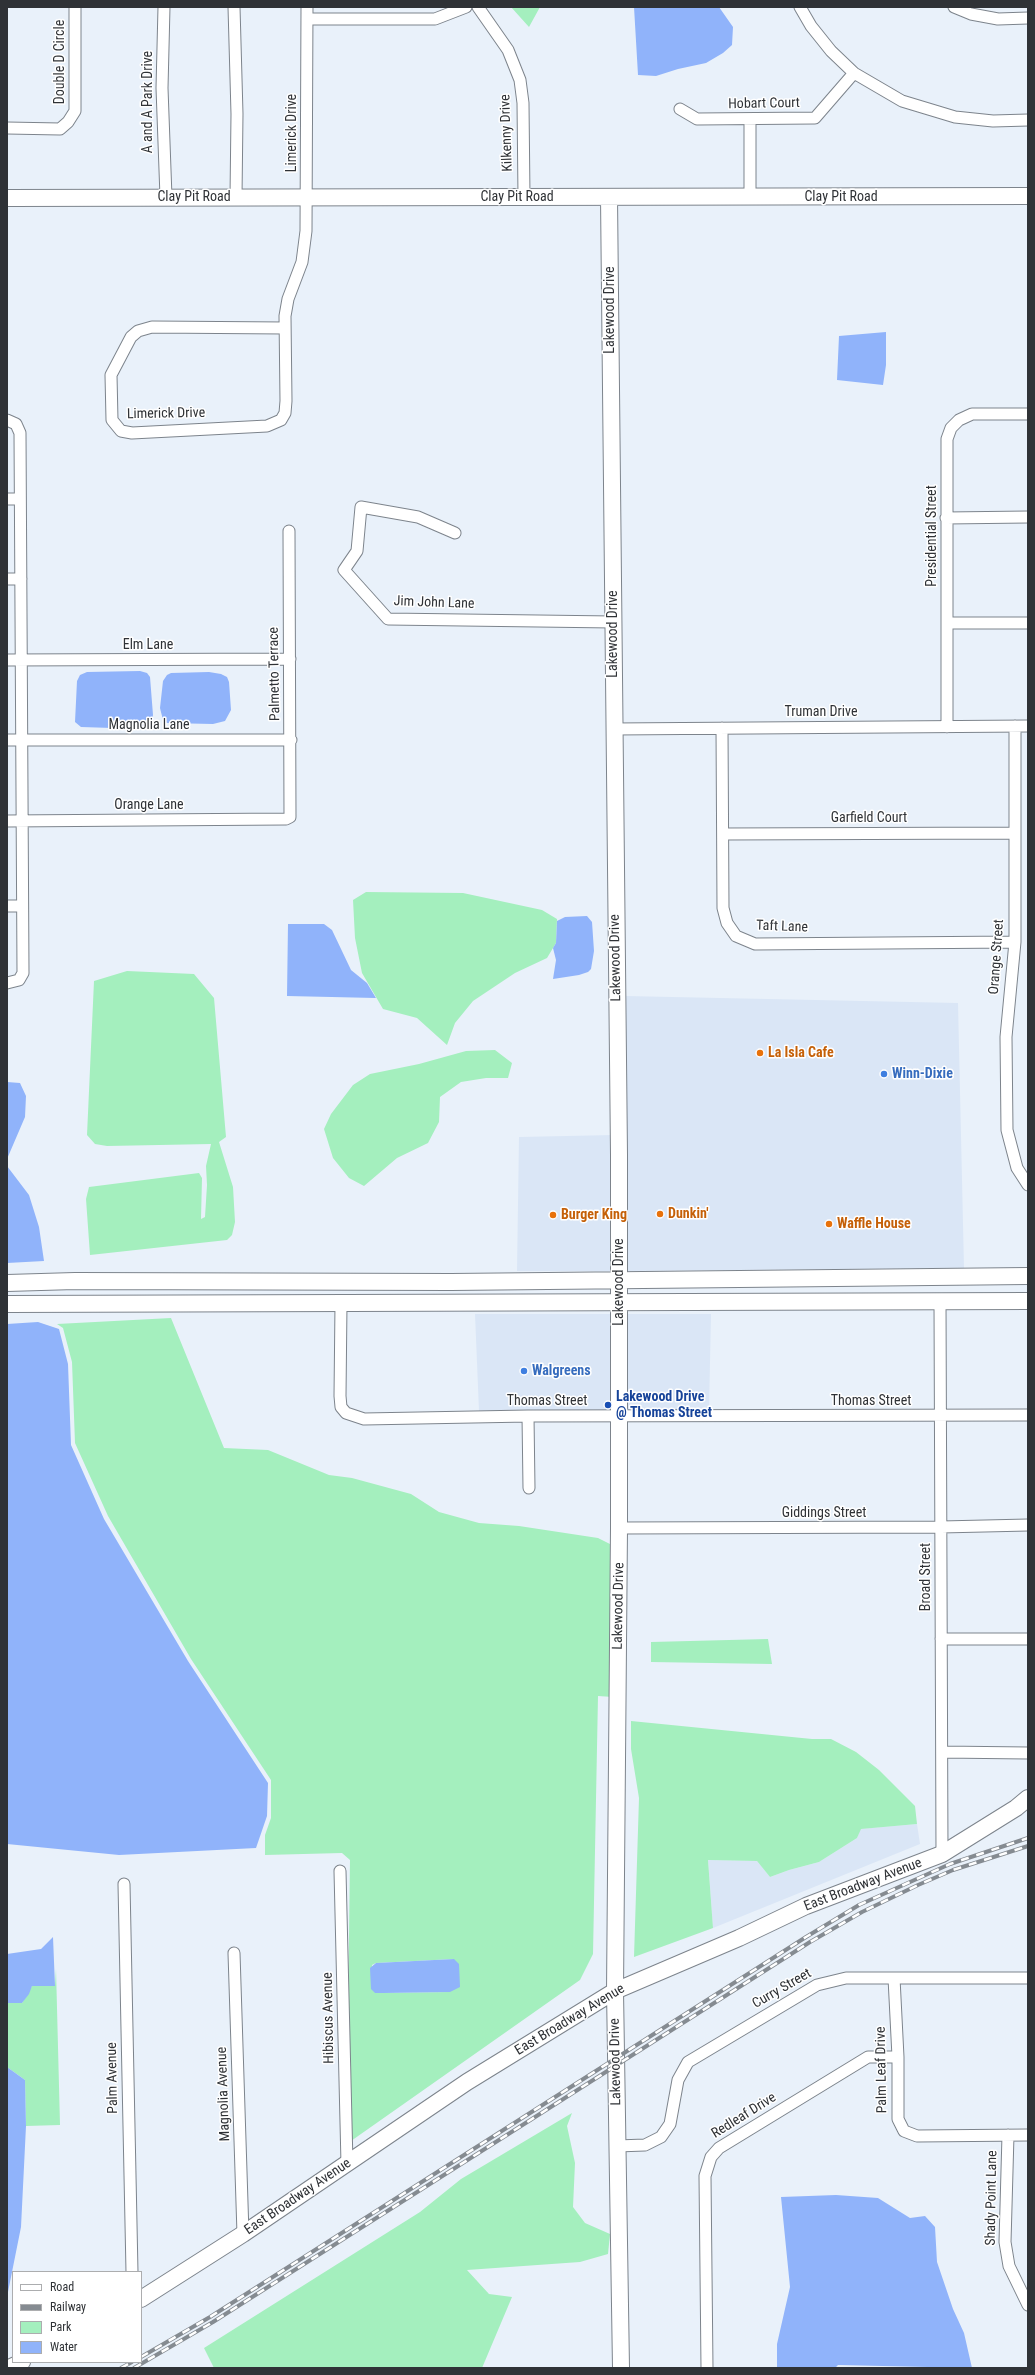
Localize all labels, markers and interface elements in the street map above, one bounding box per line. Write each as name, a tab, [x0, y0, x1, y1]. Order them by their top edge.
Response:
street label: Double D Circle	[52, 20, 68, 104]
street label: A and A Park Drive	[140, 51, 156, 153]
street label: Limerick Drive	[284, 94, 300, 172]
street label: Kilkenny Drive	[497, 94, 517, 172]
street label: Hobart Court	[728, 95, 800, 113]
street label: Clay Pit Road	[157, 189, 231, 205]
street label: Clay Pit Road	[480, 189, 554, 205]
street label: Clay Pit Road	[804, 189, 878, 205]
street label: Lakewood Drive	[602, 266, 618, 354]
street label: Limerick Drive	[127, 405, 205, 423]
street label: Presidential Street	[924, 485, 940, 587]
street label: Lakewood Drive	[605, 590, 621, 678]
street label: Jim John Lane	[393, 593, 475, 613]
street label: Palmetto Terrace	[266, 627, 284, 721]
street label: Elm Lane	[123, 637, 173, 653]
street label: Truman Drive	[785, 704, 857, 720]
street label: Magnolia Lane	[108, 717, 190, 733]
street label: Orange Lane	[114, 797, 184, 813]
street label: Garfield Court	[831, 810, 907, 826]
street label: Lakewood Drive	[607, 914, 625, 1002]
street label: Taft Lane	[756, 918, 808, 936]
street label: Orange Street	[986, 919, 1008, 995]
place label: La Isla Cafe	[768, 1045, 834, 1061]
marker: La Isla Cafe	[755, 1048, 765, 1058]
place label: Winn-Dixie	[892, 1066, 953, 1082]
marker: Winn-Dixie	[879, 1069, 889, 1079]
place label: Dunkin'	[668, 1206, 709, 1222]
place label: Burger King	[561, 1207, 627, 1223]
marker: Dunkin'	[655, 1209, 665, 1219]
marker: Burger King	[548, 1210, 558, 1220]
place label: Waffle House	[837, 1216, 911, 1232]
marker: Waffle House	[824, 1219, 834, 1229]
street label: Lakewood Drive	[611, 1238, 627, 1326]
place label: Walgreens	[532, 1363, 591, 1379]
marker: Walgreens	[519, 1366, 529, 1376]
place label: Lakewood Drive @ Thomas Street	[616, 1389, 712, 1422]
street label: Thomas Street	[507, 1393, 587, 1409]
street label: Thomas Street	[831, 1393, 911, 1409]
marker: Lakewood Drive @ Thomas Street	[603, 1400, 613, 1410]
street label: Giddings Street	[782, 1505, 866, 1521]
street label: Broad Street	[918, 1543, 934, 1611]
street label: Lakewood Drive	[610, 1562, 628, 1650]
street label: East Broadway Avenue	[802, 1855, 924, 1915]
street label: Curry Street	[750, 1965, 814, 2013]
street label: Hibiscus Avenue	[320, 1972, 338, 2064]
street label: East Broadway Avenue	[512, 1981, 628, 2059]
street label: Lakewood Drive	[607, 2018, 625, 2106]
street label: Palm Leaf Drive	[873, 2026, 891, 2114]
street label: Palm Avenue	[104, 2042, 122, 2114]
street label: Magnolia Avenue	[214, 2046, 234, 2142]
street label: Redleaf Drive	[709, 2090, 779, 2142]
street label: Shady Point Lane	[983, 2150, 1001, 2246]
street label: East Broadway Avenue	[242, 2155, 354, 2239]
legend	[12, 2271, 142, 2363]
text: Road	[50, 2280, 74, 2294]
text: Railway	[50, 2300, 86, 2314]
text: Park	[50, 2320, 71, 2334]
text: Water	[50, 2340, 78, 2354]

